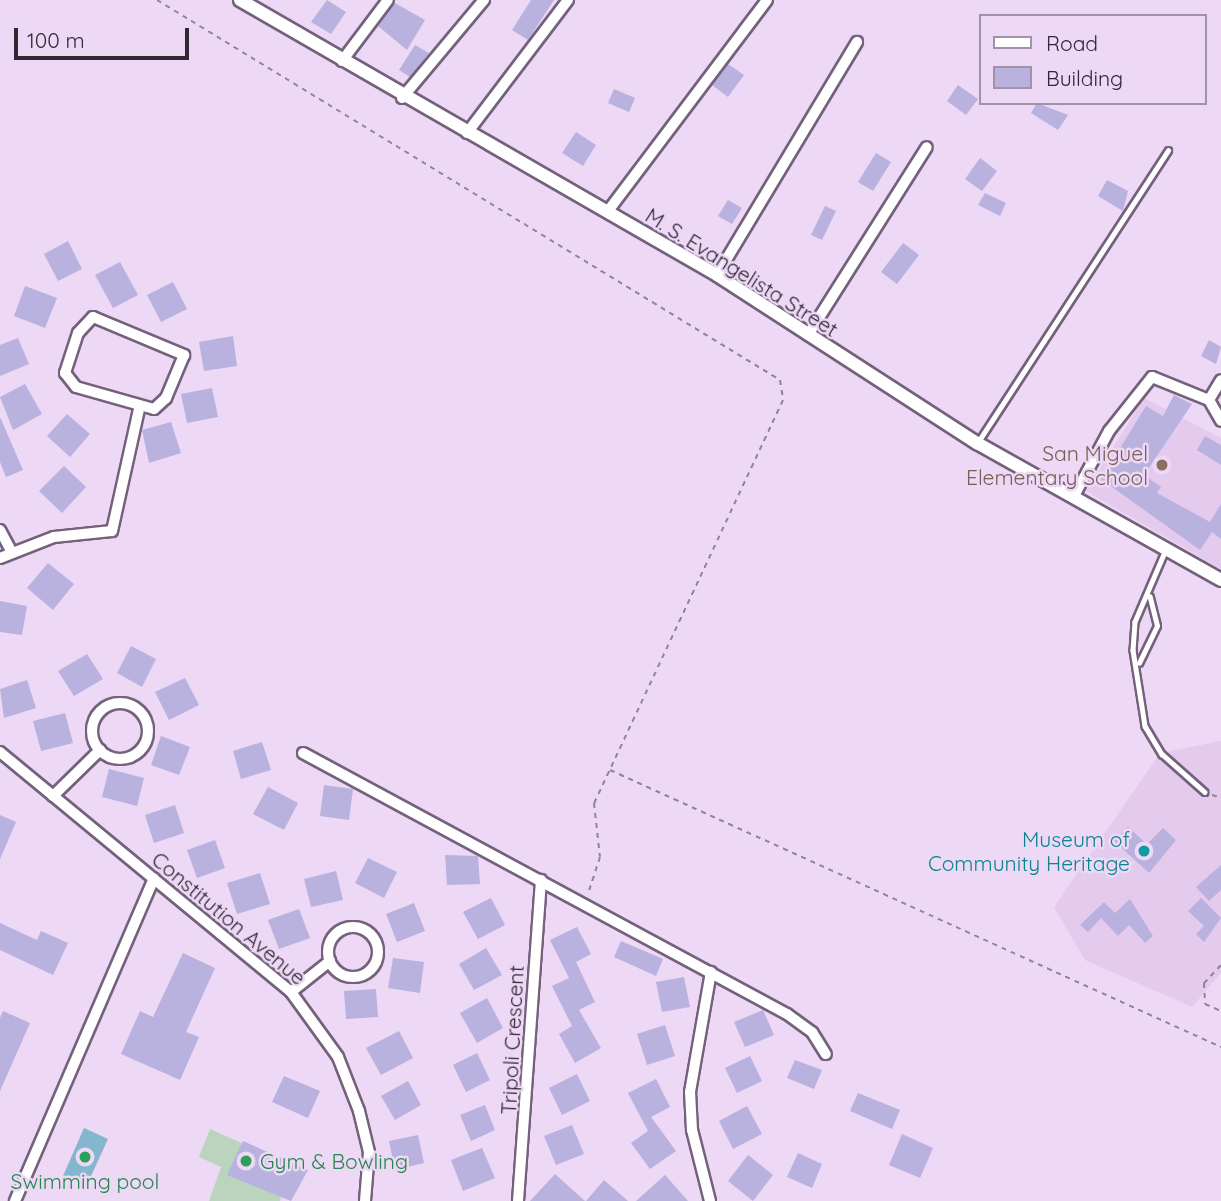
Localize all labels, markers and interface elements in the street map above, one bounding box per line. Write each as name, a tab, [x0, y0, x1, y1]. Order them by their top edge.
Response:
scale bar	[18, 14, 192, 58]
legend	[979, 14, 1207, 105]
text: 100 m	[27, 27, 85, 53]
text: Road	[1046, 30, 1098, 56]
text: Building	[1046, 65, 1123, 91]
street label: M. S. Evangelista Street	[641, 202, 843, 342]
place label: San Miguel Elementary School	[966, 440, 1148, 490]
marker: San Miguel Elementary School	[1154, 457, 1170, 473]
place label: Museum of Community Heritage	[928, 826, 1130, 876]
marker: Museum of Community Heritage	[1136, 843, 1152, 859]
street label: Constitution Avenue	[147, 846, 311, 990]
street label: Tripoli Crescent	[496, 965, 528, 1115]
place label: Gym & Bowling	[260, 1148, 408, 1174]
marker: Swimming pool	[77, 1149, 93, 1165]
marker: Gym & Bowling	[238, 1153, 254, 1169]
place label: Swimming pool	[11, 1168, 159, 1194]

